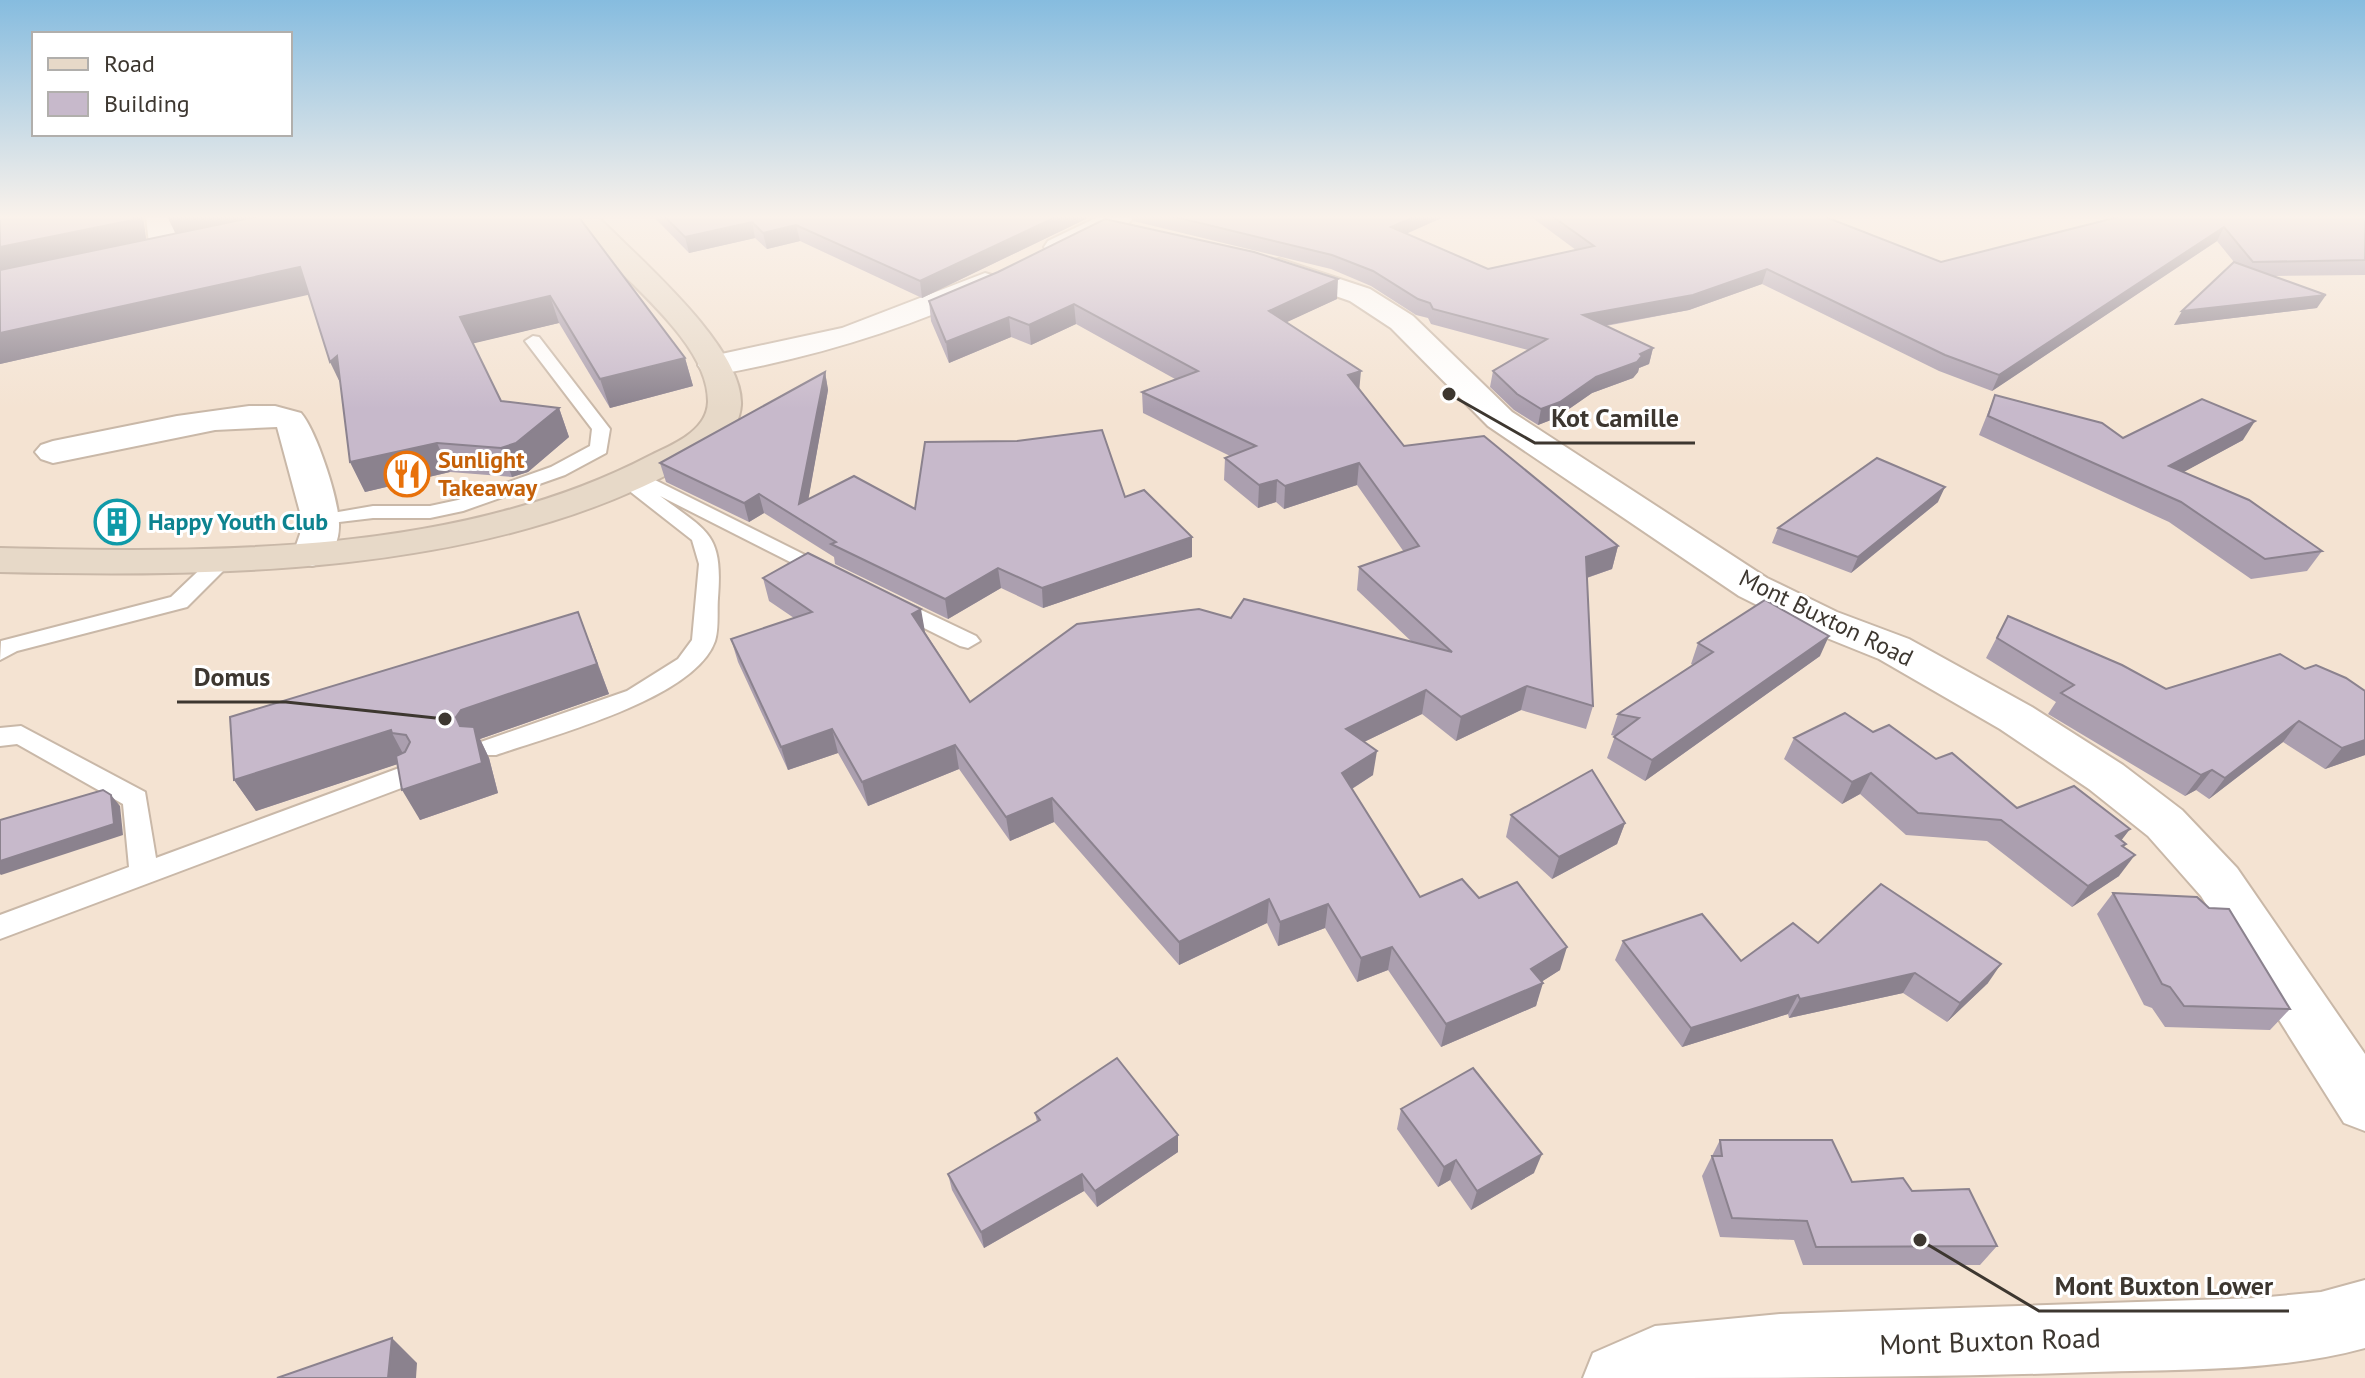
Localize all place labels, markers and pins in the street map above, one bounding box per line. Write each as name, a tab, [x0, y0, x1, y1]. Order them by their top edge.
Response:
callout: Kot Camille	[1535, 393, 1695, 443]
place label: Sunlight Takeaway	[438, 444, 538, 503]
restaurant icon: Sunlight Takeaway	[383, 450, 431, 498]
building icon: Happy Youth Club	[93, 498, 141, 546]
place label: Happy Youth Club	[148, 506, 328, 537]
callout: Domus	[177, 652, 286, 702]
callout: Mont Buxton Lower	[2039, 1261, 2289, 1311]

